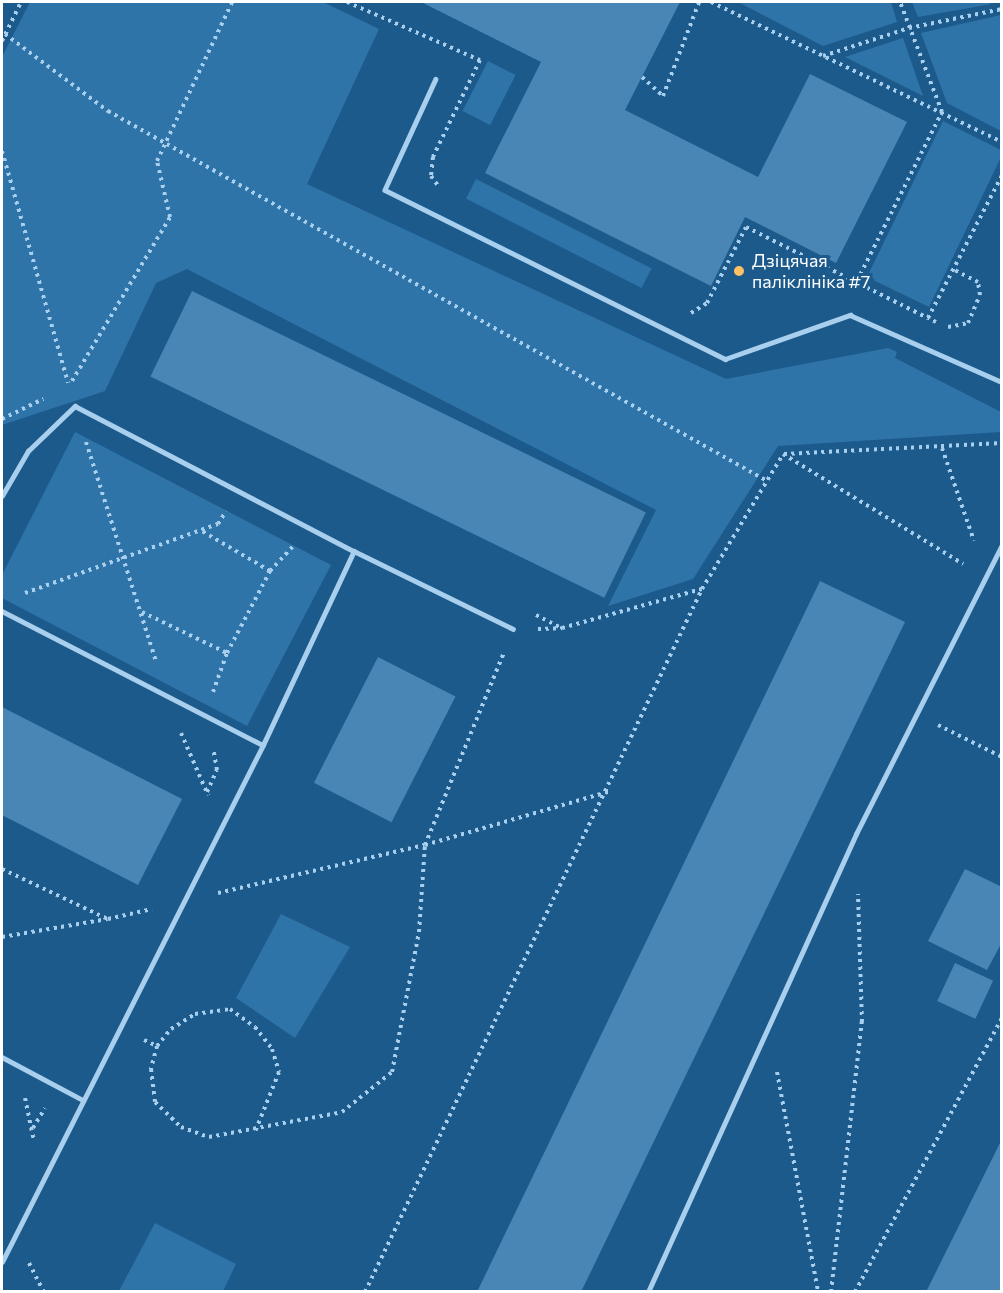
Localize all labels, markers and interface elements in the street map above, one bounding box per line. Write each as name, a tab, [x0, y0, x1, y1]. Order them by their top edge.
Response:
place label: Дзіцячая паліклініка #7	[752, 250, 870, 292]
marker: Дзіцячая паліклініка #7	[730, 262, 748, 280]

